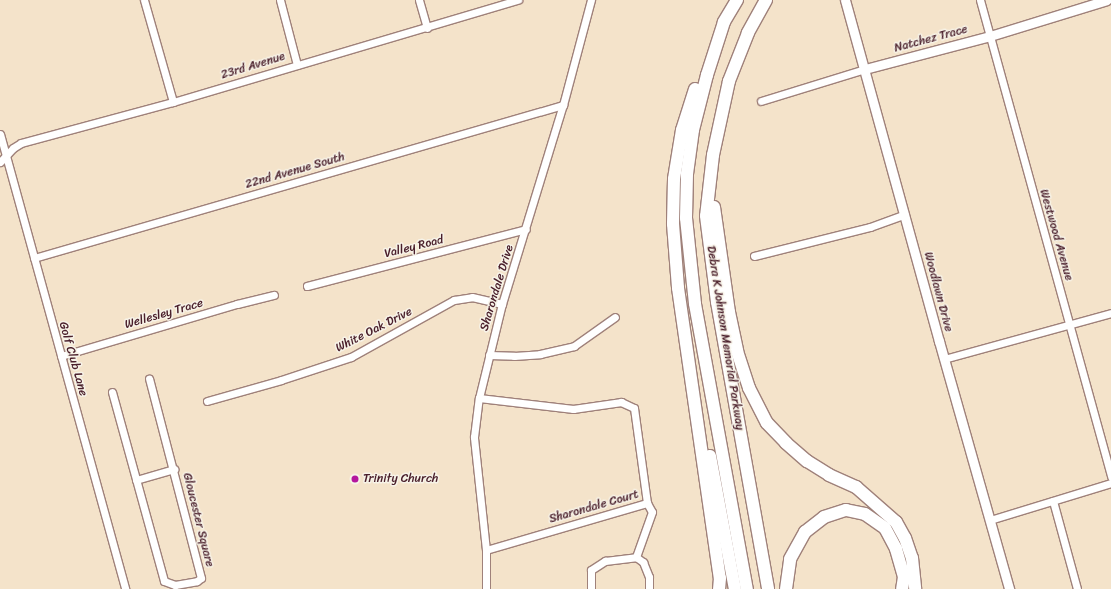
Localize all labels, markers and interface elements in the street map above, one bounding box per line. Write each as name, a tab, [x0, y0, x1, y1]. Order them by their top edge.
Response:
street label: Natchez Trace	[893, 22, 969, 56]
street label: 23rd Avenue	[219, 49, 287, 83]
street label: 22nd Avenue South	[244, 150, 346, 192]
street label: Westwood Avenue	[1036, 188, 1076, 282]
street label: Valley Road	[383, 233, 445, 261]
street label: Sharondale Drive	[477, 243, 517, 333]
street label: Debra K Johnson Memorial Parkway	[703, 245, 747, 431]
street label: Woodlawn Drive	[920, 250, 956, 334]
street label: Wellesley Trace	[123, 296, 205, 332]
street label: White Oak Drive	[333, 305, 415, 355]
street label: Golf Club Lane	[56, 320, 90, 398]
street label: Gloucester Square	[179, 472, 217, 568]
place label: Trinity Church	[363, 472, 438, 486]
marker: Trinity Church	[350, 474, 360, 484]
street label: Sharondale Court	[548, 487, 640, 527]

